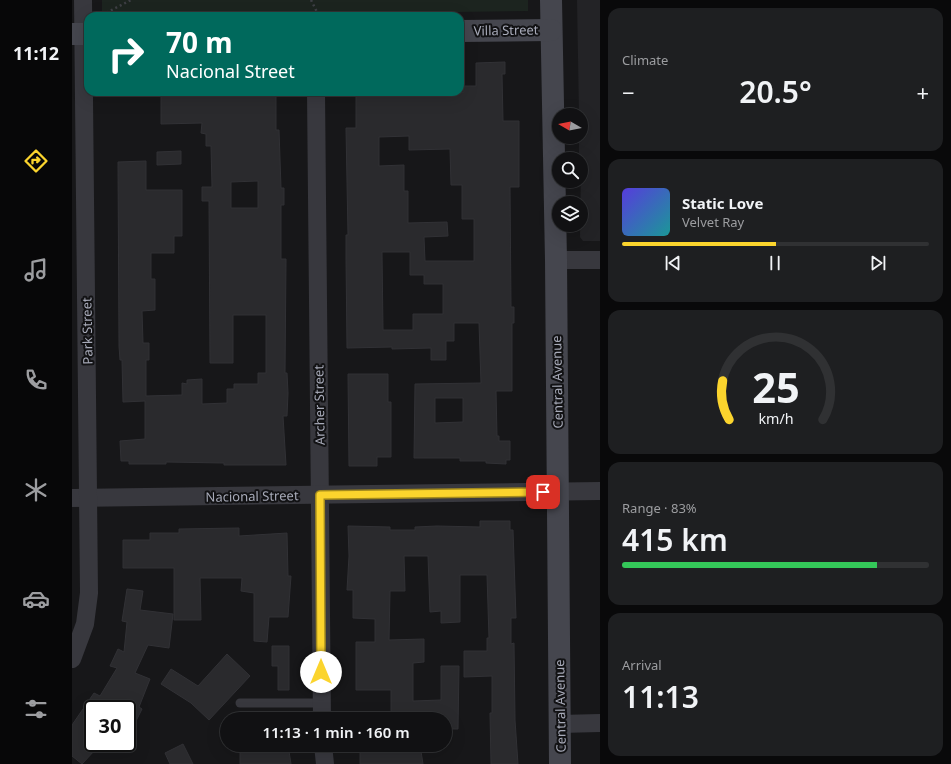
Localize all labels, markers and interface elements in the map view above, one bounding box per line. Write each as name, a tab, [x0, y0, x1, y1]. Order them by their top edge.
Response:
street label: Villa Street	[473, 20, 539, 40]
text: 70 m	[166, 23, 233, 61]
icon: right	[100, 28, 152, 80]
text: 11:12	[13, 41, 59, 65]
text: Climate	[622, 51, 668, 69]
text: Nacional Street	[166, 59, 295, 83]
text: 20.5°	[739, 71, 812, 112]
text: −	[622, 77, 635, 107]
text: +	[916, 77, 929, 107]
north arrow	[552, 108, 588, 144]
map controls	[552, 108, 588, 232]
icon: directions	[22, 147, 50, 175]
button: search	[552, 152, 588, 188]
text: Static Love	[682, 193, 763, 213]
button: layers	[552, 196, 588, 232]
text: Velvet Ray	[682, 213, 744, 231]
icon: previous	[662, 252, 684, 274]
icon: pause	[764, 252, 786, 274]
icon: next	[867, 252, 889, 274]
icon: music	[22, 256, 50, 284]
street label: Park Street	[77, 297, 97, 365]
street label: Central Avenue	[547, 335, 567, 429]
text: 25	[752, 359, 799, 415]
street label: Archer Street	[309, 365, 329, 445]
icon: phone	[22, 366, 50, 394]
text: km/h	[758, 409, 793, 428]
pin	[526, 475, 560, 509]
icon: climate	[22, 476, 50, 504]
icon: arrive	[532, 481, 554, 503]
street label: Nacional Street	[205, 486, 299, 506]
text: Range · 83%	[622, 499, 697, 517]
text: 415 km	[622, 519, 728, 560]
icon: car	[22, 585, 50, 613]
position arrow	[300, 651, 342, 693]
text: Arrival	[622, 656, 662, 674]
street label: Central Avenue	[550, 659, 570, 753]
text: 11:13	[622, 676, 699, 717]
icon: filters	[22, 695, 50, 723]
speed limit sign: 30	[84, 700, 136, 752]
text: 11:13 · 1 min · 160 m	[262, 722, 410, 742]

